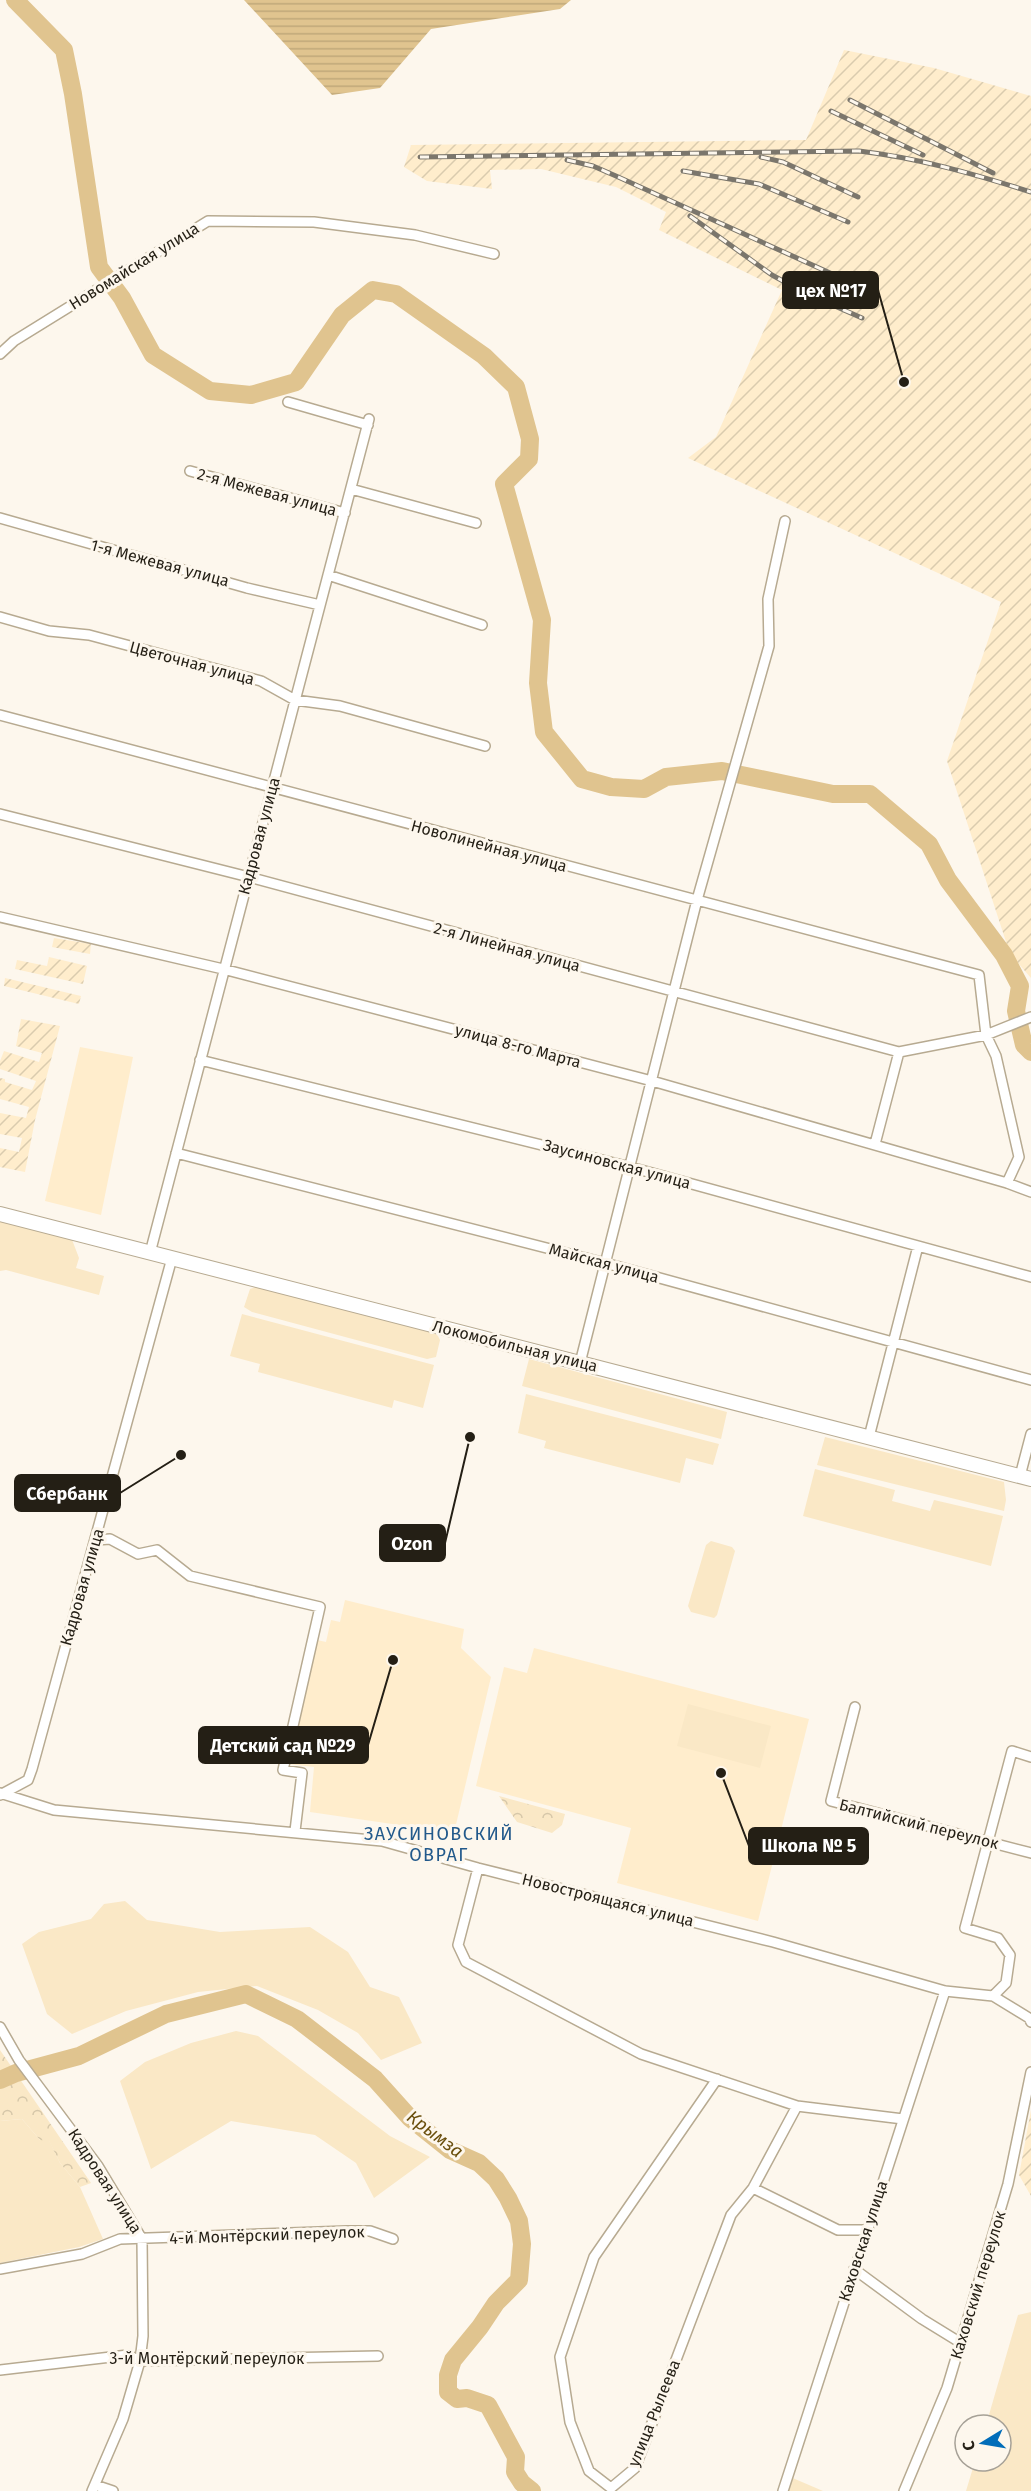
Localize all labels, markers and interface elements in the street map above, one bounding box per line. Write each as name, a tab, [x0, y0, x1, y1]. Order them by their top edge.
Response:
street label: Новомайская улица	[66, 218, 202, 314]
callout: цех №17	[783, 272, 878, 308]
text: цех №17	[796, 280, 867, 302]
street label: 2-я Межевая улица	[195, 464, 339, 520]
street label: 1-я Межевая улица	[89, 535, 231, 591]
street label: Цветочная улица	[127, 637, 257, 689]
street label: Кадровая улица	[234, 775, 284, 897]
street label: Новолинейная улица	[409, 816, 569, 876]
street label: 2-я Линейная улица	[432, 918, 582, 976]
street label: улица 8-го Марта	[453, 1020, 583, 1072]
street label: Заусиновская улица	[541, 1135, 693, 1193]
street label: Майская улица	[547, 1239, 661, 1287]
street label: Локомобильная улица	[430, 1316, 600, 1376]
callout: Сбербанк	[15, 1475, 120, 1511]
text: Сбербанк	[26, 1483, 108, 1505]
callout: Ozon	[380, 1525, 445, 1561]
street label: Кадровая улица	[56, 1526, 108, 1648]
text: Ozon	[391, 1533, 433, 1555]
callout: Детский сад №29	[199, 1727, 368, 1763]
text: Детский сад №29	[209, 1735, 356, 1757]
street label: Балтийский переулок	[837, 1795, 1001, 1853]
district label: ЗАУСИНОВСКИЙ ОВРАГ	[364, 1823, 514, 1866]
callout: Школа № 5	[749, 1828, 868, 1864]
text: Школа № 5	[761, 1835, 857, 1857]
street label: Новостроящаяся улица	[520, 1869, 696, 1931]
water label: Крымза	[402, 2106, 468, 2162]
street label: Кадровая улица	[64, 2125, 146, 2237]
street label: Каховская улица	[834, 2178, 892, 2304]
street label: Каховский переулок	[946, 2208, 1010, 2362]
street label: 4-й Монтёрский переулок	[169, 2222, 366, 2248]
street label: 3-й Монтёрский переулок	[110, 2349, 305, 2368]
street label: улица Рылеева	[624, 2357, 684, 2469]
north arrow	[953, 2413, 1013, 2473]
text: С	[958, 2439, 979, 2452]

